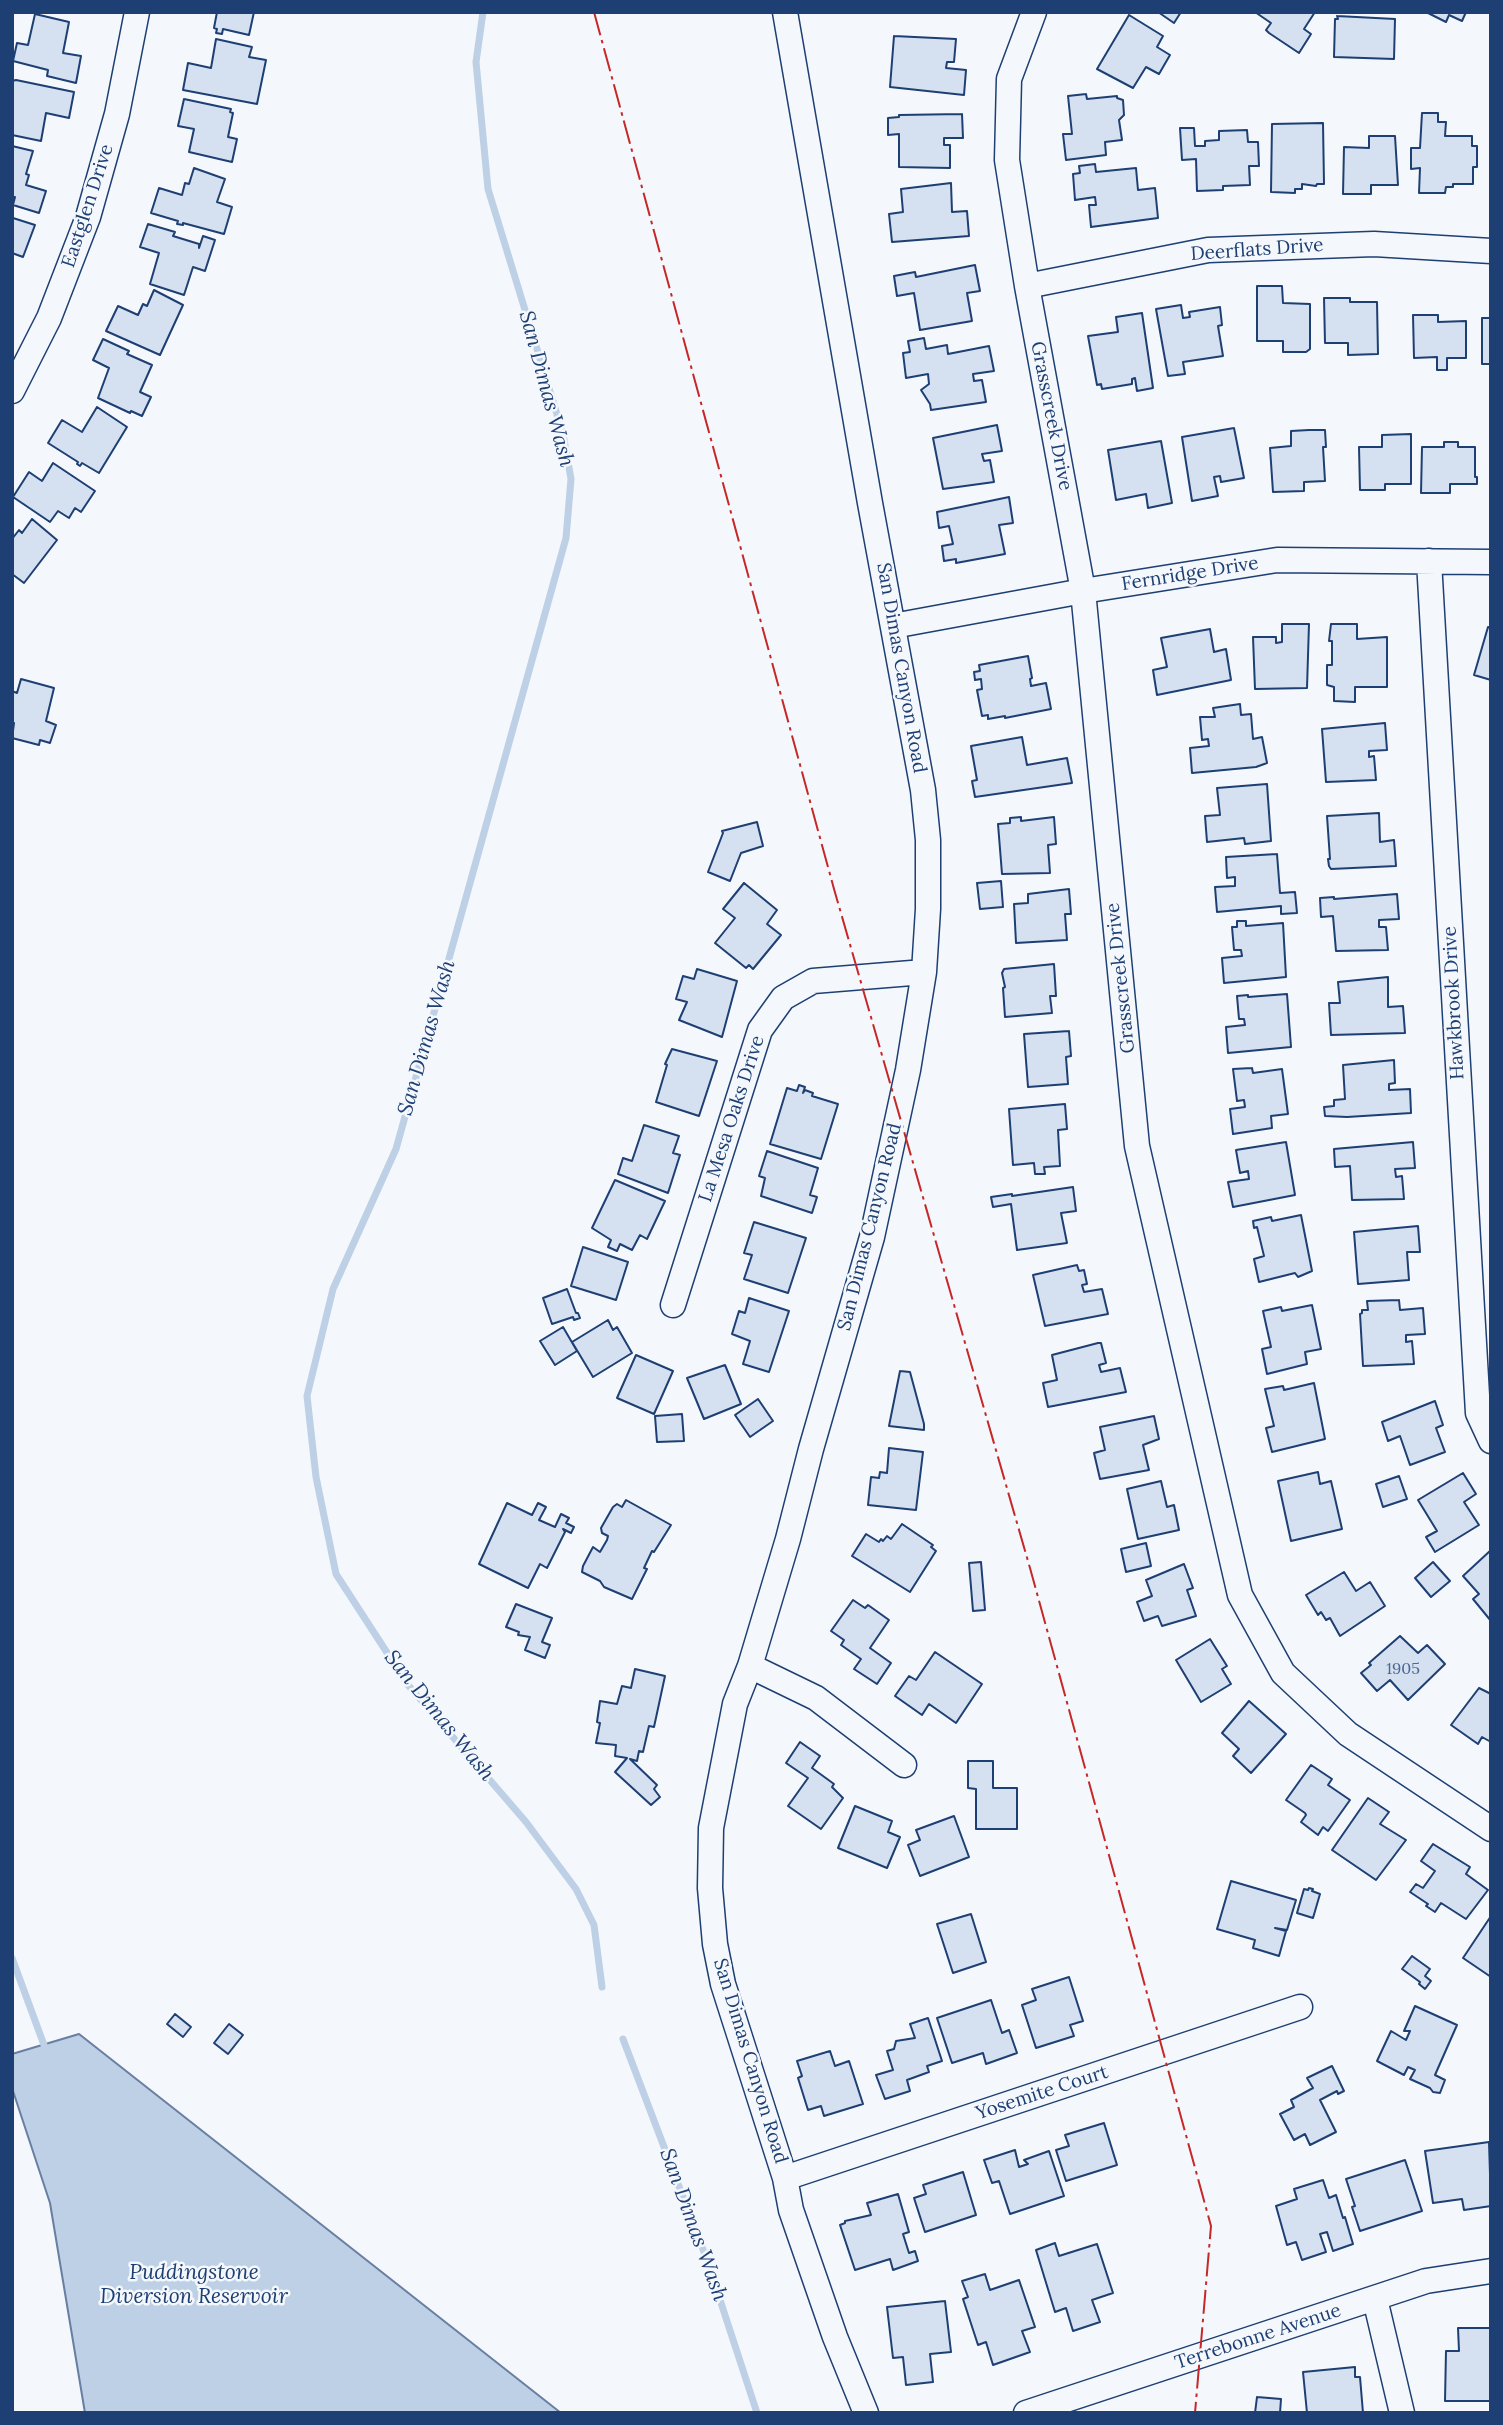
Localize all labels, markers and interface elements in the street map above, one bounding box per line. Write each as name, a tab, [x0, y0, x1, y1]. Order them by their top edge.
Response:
street label: Eastglen Drive	[57, 141, 119, 271]
street label: Deerflats Drive	[1190, 234, 1324, 266]
water label: San Dimas Wash	[513, 308, 579, 470]
street label: Grasscreek Drive	[1025, 340, 1077, 492]
street label: Fernridge Drive	[1120, 552, 1260, 596]
street label: San Dimas Canyon Road	[871, 561, 931, 775]
street label: Grasscreek Drive	[1102, 902, 1140, 1054]
street label: Hawkbrook Drive	[1439, 926, 1469, 1080]
water label: San Dimas Wash	[393, 957, 461, 1119]
street label: La Mesa Oaks Drive	[694, 1033, 770, 1205]
street label: San Dimas Canyon Road	[833, 1121, 907, 1333]
water label: San Dimas Wash	[379, 1646, 499, 1786]
house number: 1905	[1386, 1659, 1420, 1679]
street label: San Dimas Canyon Road	[708, 1956, 792, 2166]
street label: Yosemite Court	[973, 2061, 1111, 2125]
water label: San Dimas Wash	[654, 2145, 732, 2305]
water label: Puddingstone Diversion Reservoir	[100, 2260, 288, 2310]
street label: Terrebonne Avenue	[1172, 2299, 1344, 2375]

